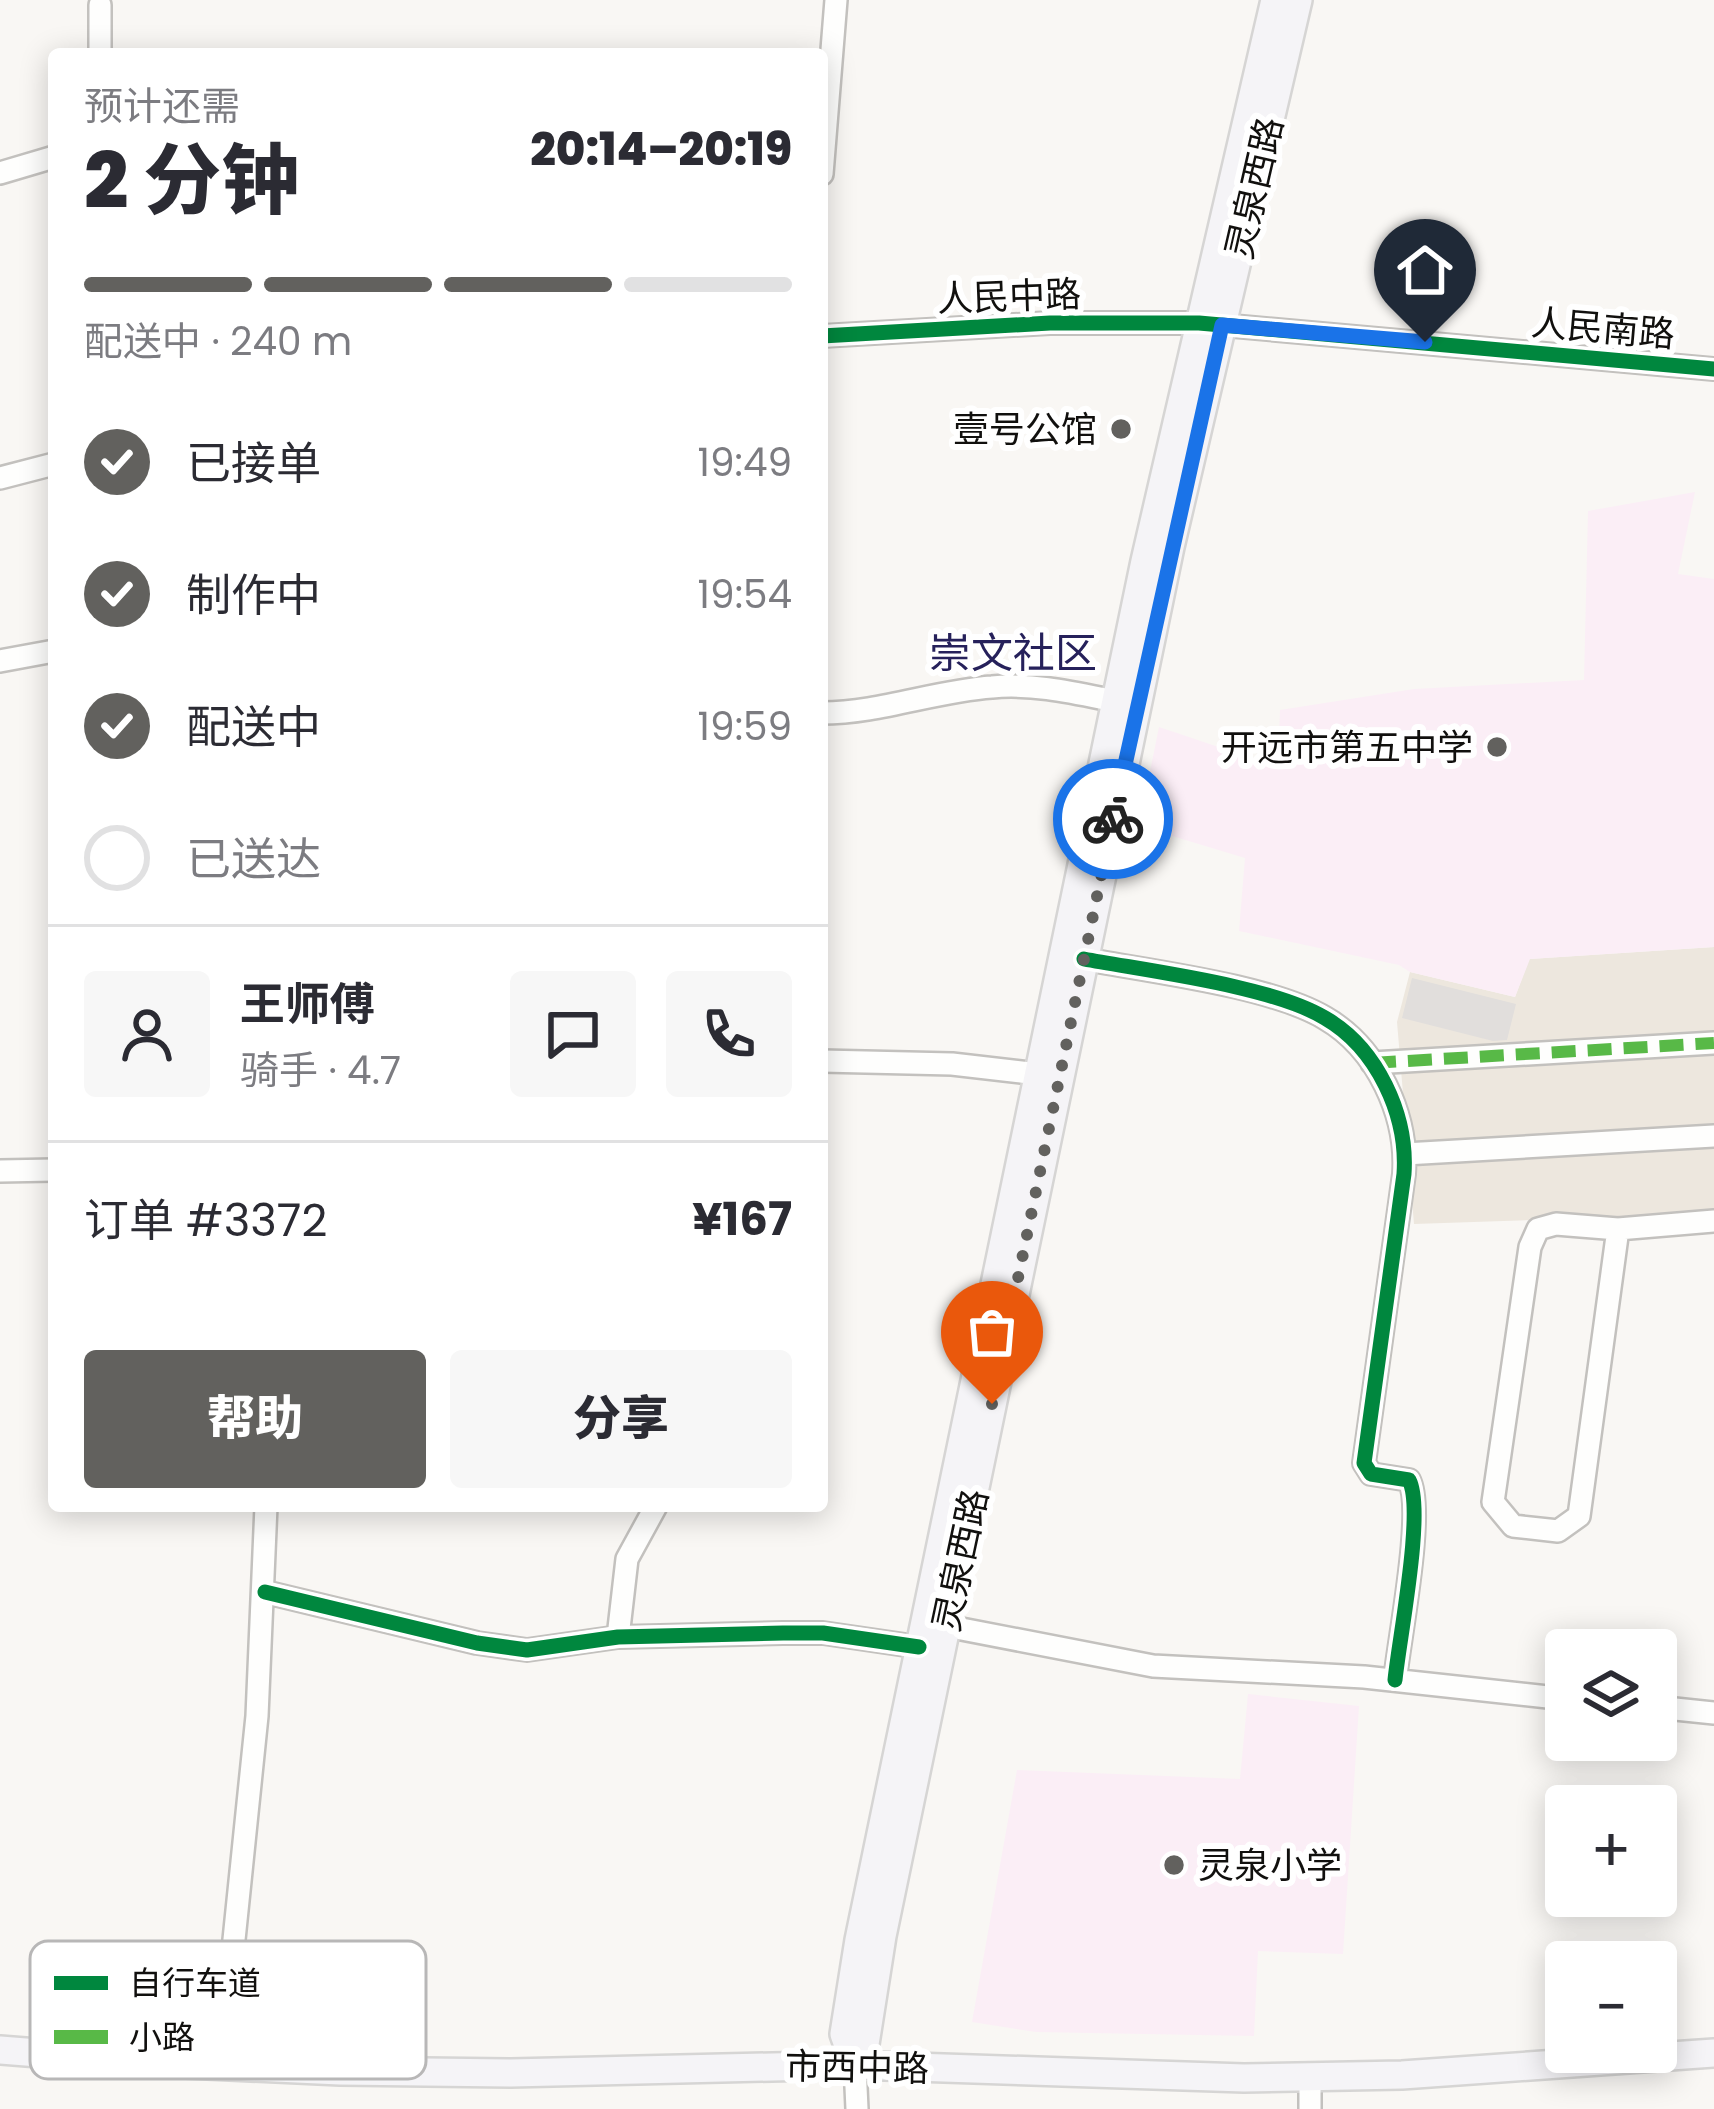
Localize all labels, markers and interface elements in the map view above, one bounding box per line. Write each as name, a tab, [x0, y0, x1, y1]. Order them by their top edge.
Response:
text: 预计还需	[84, 79, 240, 134]
street label: 灵泉西路	[1213, 112, 1296, 264]
text: 20:14–20:19	[530, 118, 792, 181]
text: 2 分钟	[84, 126, 299, 235]
pin	[1374, 219, 1476, 342]
icon: home	[1392, 237, 1458, 303]
street label: 人民中路	[936, 269, 1082, 324]
street label: 人民南路	[1529, 297, 1677, 360]
text: 配送中 · 240 m	[84, 314, 352, 369]
place label: 壹号公馆	[953, 404, 1097, 455]
marker: 壹号公馆	[1108, 416, 1134, 442]
icon: check	[84, 429, 150, 495]
text: 已接单	[186, 432, 321, 495]
text: 19:49	[698, 435, 792, 490]
icon: check	[84, 561, 150, 627]
text: 制作中	[186, 564, 321, 627]
text: 19:54	[698, 567, 792, 622]
district label: 崇文社区	[929, 624, 1097, 683]
icon: check	[84, 693, 150, 759]
text: 配送中	[186, 696, 321, 759]
text: 19:59	[698, 699, 792, 754]
place label: 开远市第五中学	[1221, 722, 1473, 773]
marker: 开远市第五中学	[1484, 734, 1510, 760]
courier	[1053, 759, 1173, 879]
icon: bike	[1080, 786, 1146, 852]
text: 已送达	[186, 828, 321, 891]
button: person	[84, 971, 210, 1097]
button: chat	[510, 971, 636, 1097]
button: phone	[666, 971, 792, 1097]
text: 王师傅	[240, 973, 375, 1036]
text: 骑手 · 4.7	[240, 1043, 401, 1098]
text: ¥167	[692, 1188, 792, 1251]
text: 订单 #3372	[84, 1189, 327, 1252]
pin	[941, 1281, 1043, 1404]
icon: bag	[959, 1299, 1025, 1365]
button: 帮助	[84, 1350, 426, 1488]
button: 分享	[450, 1350, 792, 1488]
street label: 灵泉西路	[921, 1484, 1000, 1636]
map controls	[1545, 1629, 1677, 2073]
button: layers	[1545, 1629, 1677, 1761]
button: +	[1545, 1785, 1677, 1917]
place label: 灵泉小学	[1198, 1840, 1342, 1891]
marker: 灵泉小学	[1161, 1852, 1187, 1878]
legend	[30, 1941, 426, 2079]
button: −	[1545, 1941, 1677, 2073]
text: 自行车道	[129, 1960, 261, 2007]
text: 小路	[129, 2014, 195, 2061]
street label: 市西中路	[785, 2041, 929, 2094]

